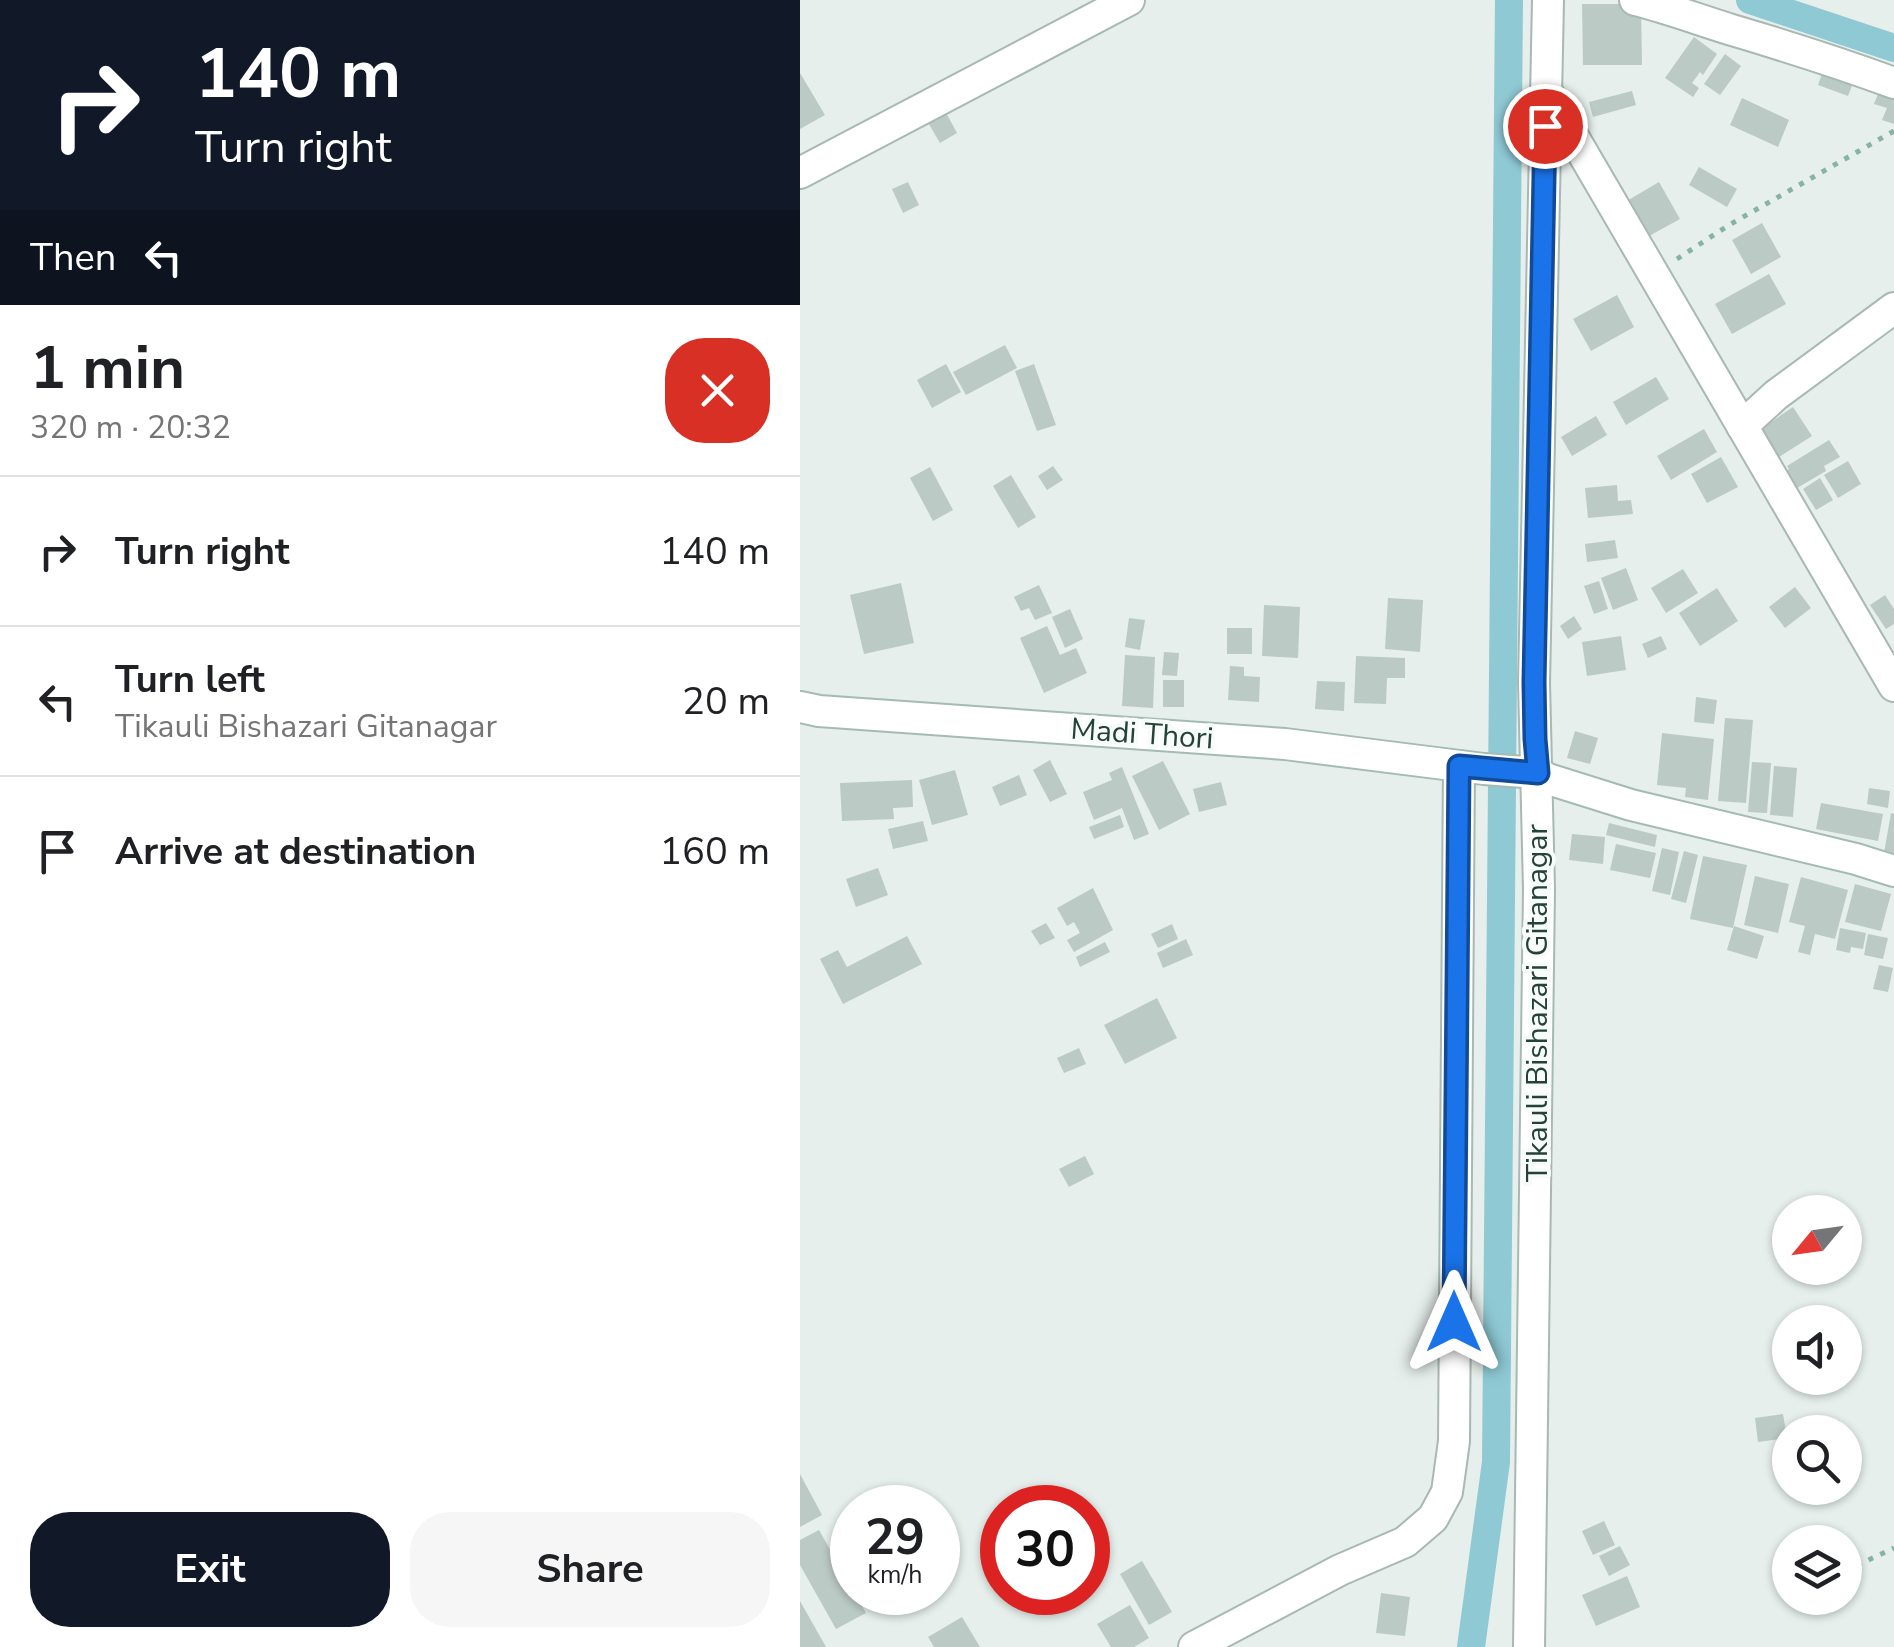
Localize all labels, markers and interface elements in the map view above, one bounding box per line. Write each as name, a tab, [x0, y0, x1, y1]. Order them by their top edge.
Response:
text: 140 m	[195, 26, 401, 122]
icon: right	[30, 40, 160, 170]
pin	[1503, 84, 1588, 169]
icon: arrive	[1518, 99, 1573, 154]
text: Turn right	[195, 117, 392, 178]
icon: left	[136, 230, 191, 285]
text: Then	[30, 232, 116, 283]
text: 1 min	[30, 327, 185, 409]
button: close	[665, 338, 770, 443]
text: 320 m · 20:32	[30, 406, 231, 449]
icon: right	[30, 524, 85, 579]
text: Turn right	[115, 526, 290, 577]
text: 140 m	[659, 526, 770, 577]
text: Turn left	[115, 654, 265, 705]
icon: left	[30, 674, 85, 729]
text: 20 m	[682, 676, 770, 727]
text: Tikauli Bishazari Gitanagar	[115, 705, 497, 748]
street label: Madi Thori	[1069, 709, 1215, 759]
icon: arrive	[30, 824, 85, 879]
street label: Tikauli Bishazari Gitanagar	[1517, 824, 1558, 1182]
text: Arrive at destination	[115, 826, 476, 877]
text: 160 m	[659, 826, 770, 877]
north arrow	[1772, 1195, 1862, 1285]
map controls	[1772, 1195, 1862, 1615]
position arrow	[1402, 1270, 1506, 1374]
button: sound	[1772, 1305, 1862, 1395]
button: search	[1772, 1415, 1862, 1505]
speed limit sign: 30	[980, 1485, 1110, 1615]
text: 29	[865, 1503, 925, 1572]
button: Exit	[30, 1512, 390, 1627]
button: Share	[410, 1512, 770, 1627]
button: layers	[1772, 1525, 1862, 1615]
text: km/h	[867, 1558, 923, 1592]

